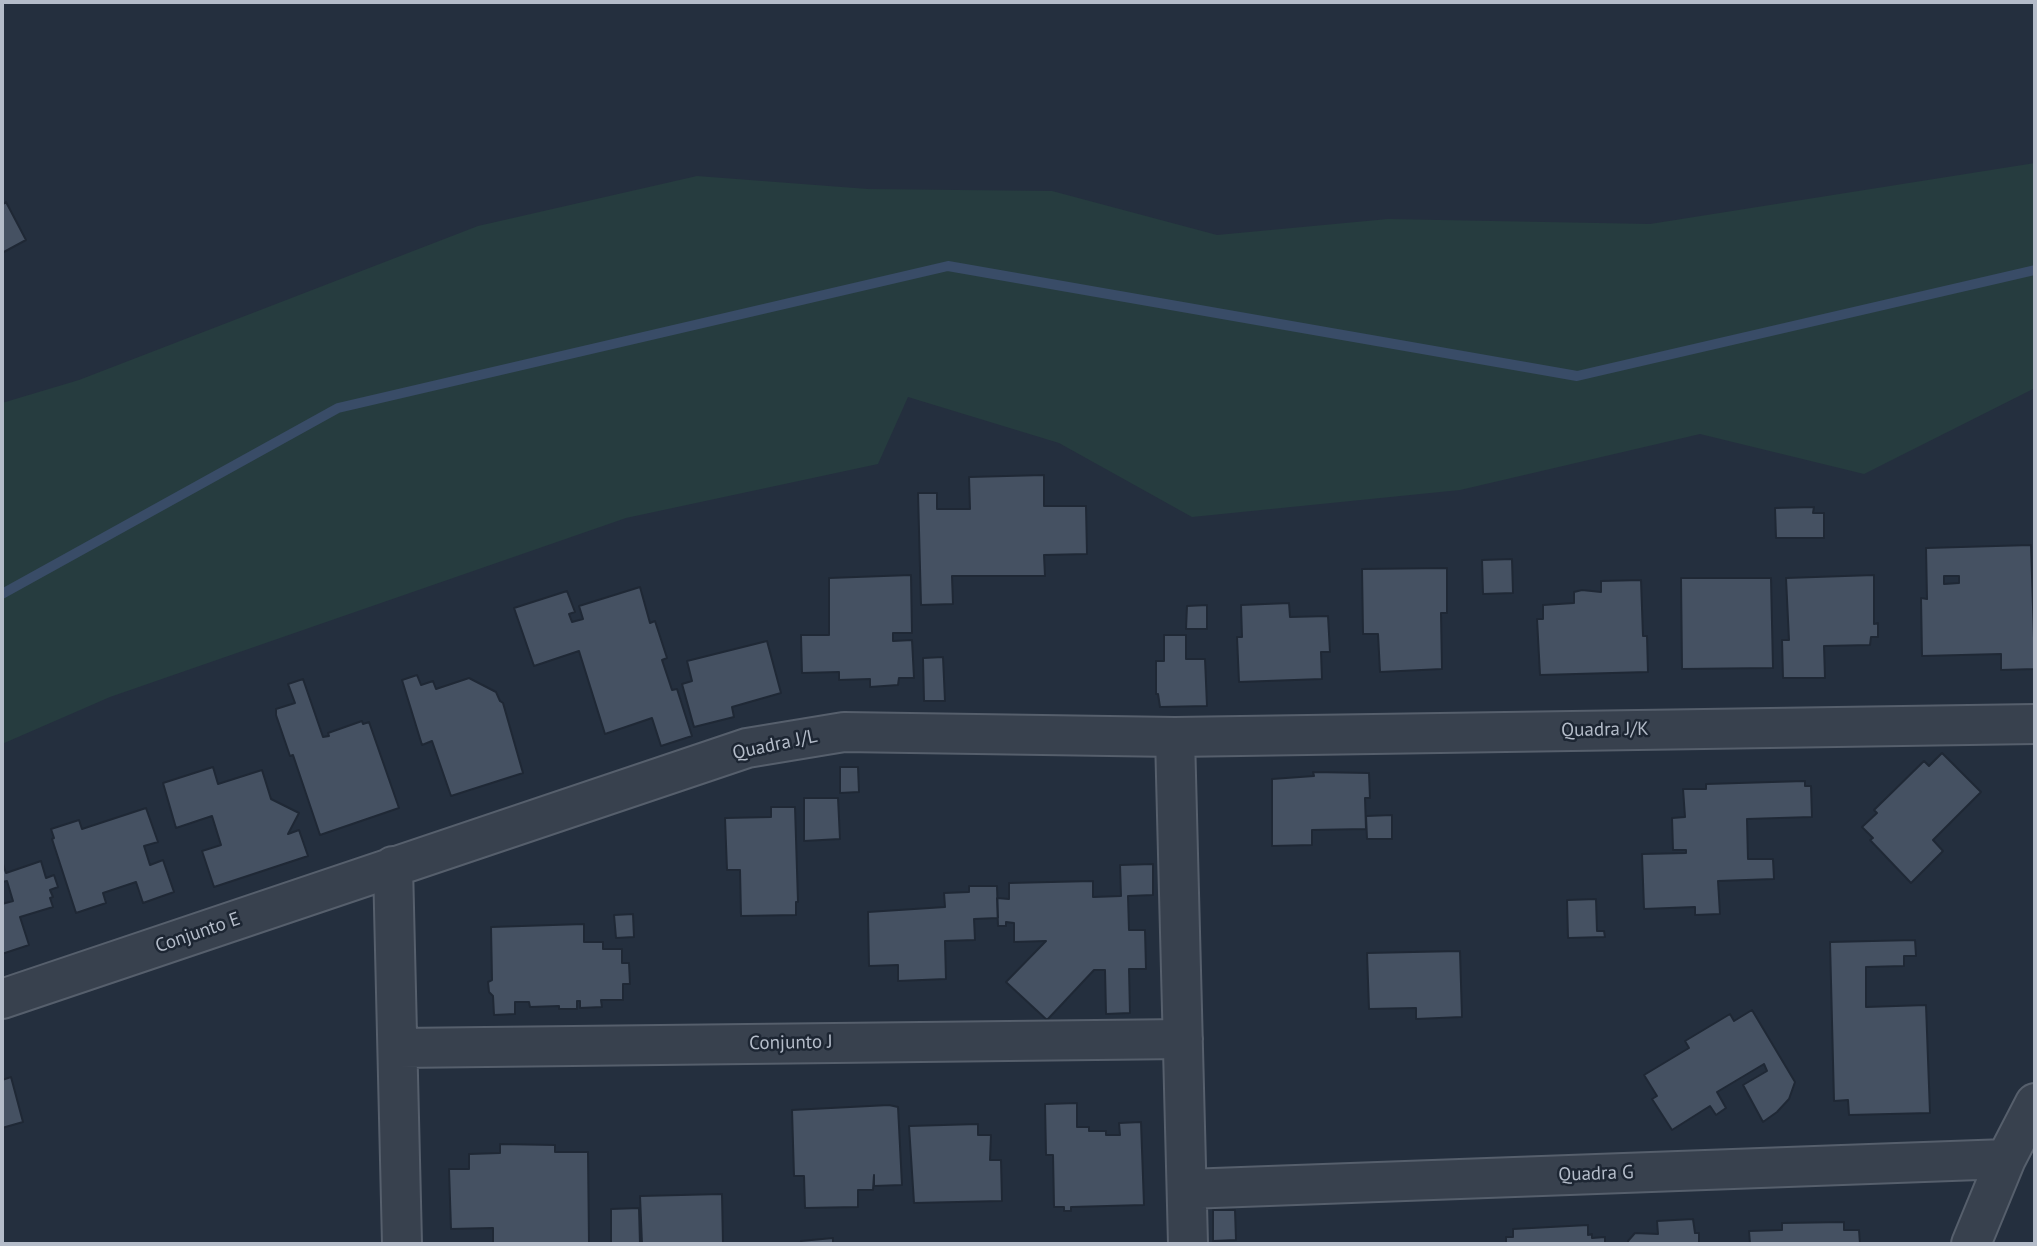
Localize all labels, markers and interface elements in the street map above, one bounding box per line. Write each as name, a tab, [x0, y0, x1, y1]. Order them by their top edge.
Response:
street label: Quadra J/K	[1561, 718, 1649, 742]
street label: Quadra J/L	[731, 725, 819, 765]
street label: Conjunto E	[153, 908, 243, 958]
street label: Conjunto J	[749, 1031, 833, 1055]
street label: Quadra G	[1558, 1161, 1634, 1187]

